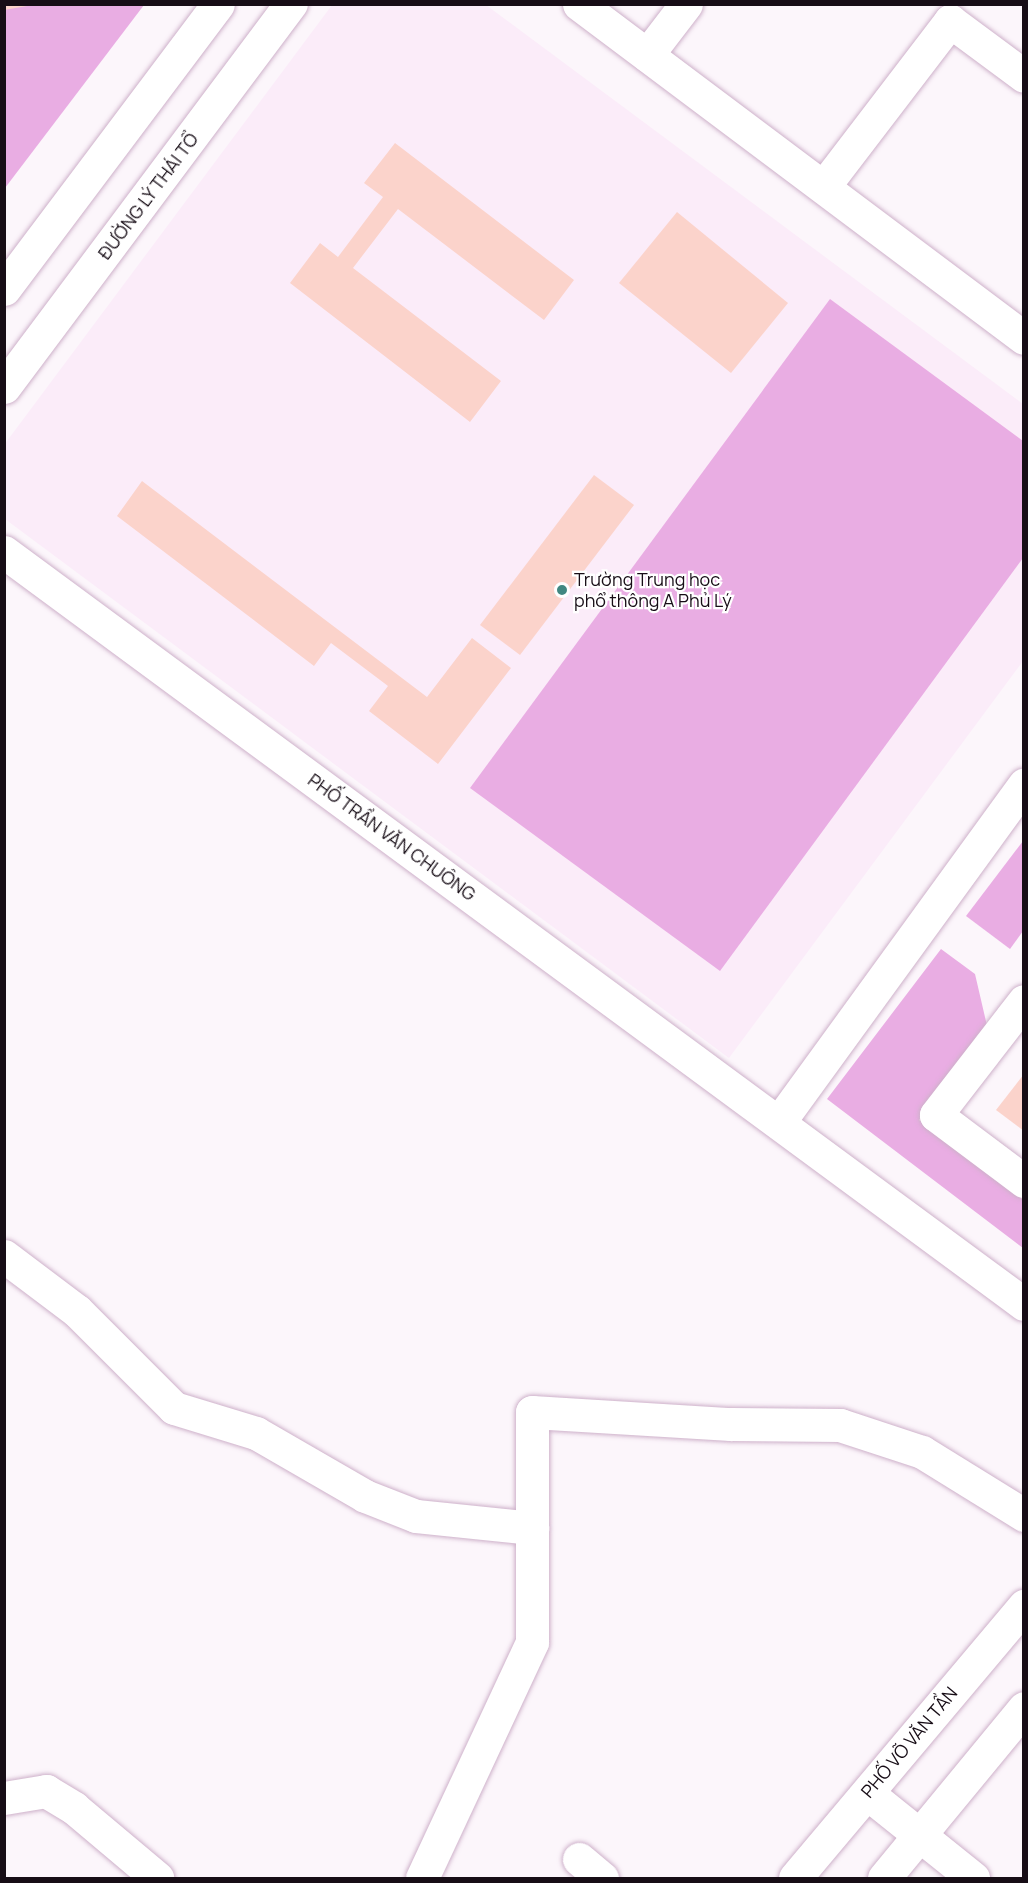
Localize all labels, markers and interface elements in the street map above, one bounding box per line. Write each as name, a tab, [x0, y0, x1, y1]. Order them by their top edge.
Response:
street label: ĐƯỜNG LÝ THÁI TỔ	[93, 128, 203, 264]
place label: Trường Trung học phổ thông A Phủ Lý	[574, 569, 732, 612]
marker: Trường Trung học phổ thông A Phủ Lý	[555, 583, 569, 597]
street label: PHỐ TRẦN VĂN CHUÔNG	[304, 769, 480, 905]
street label: PHỐ VÕ VĂN TẦN	[856, 1682, 962, 1802]

